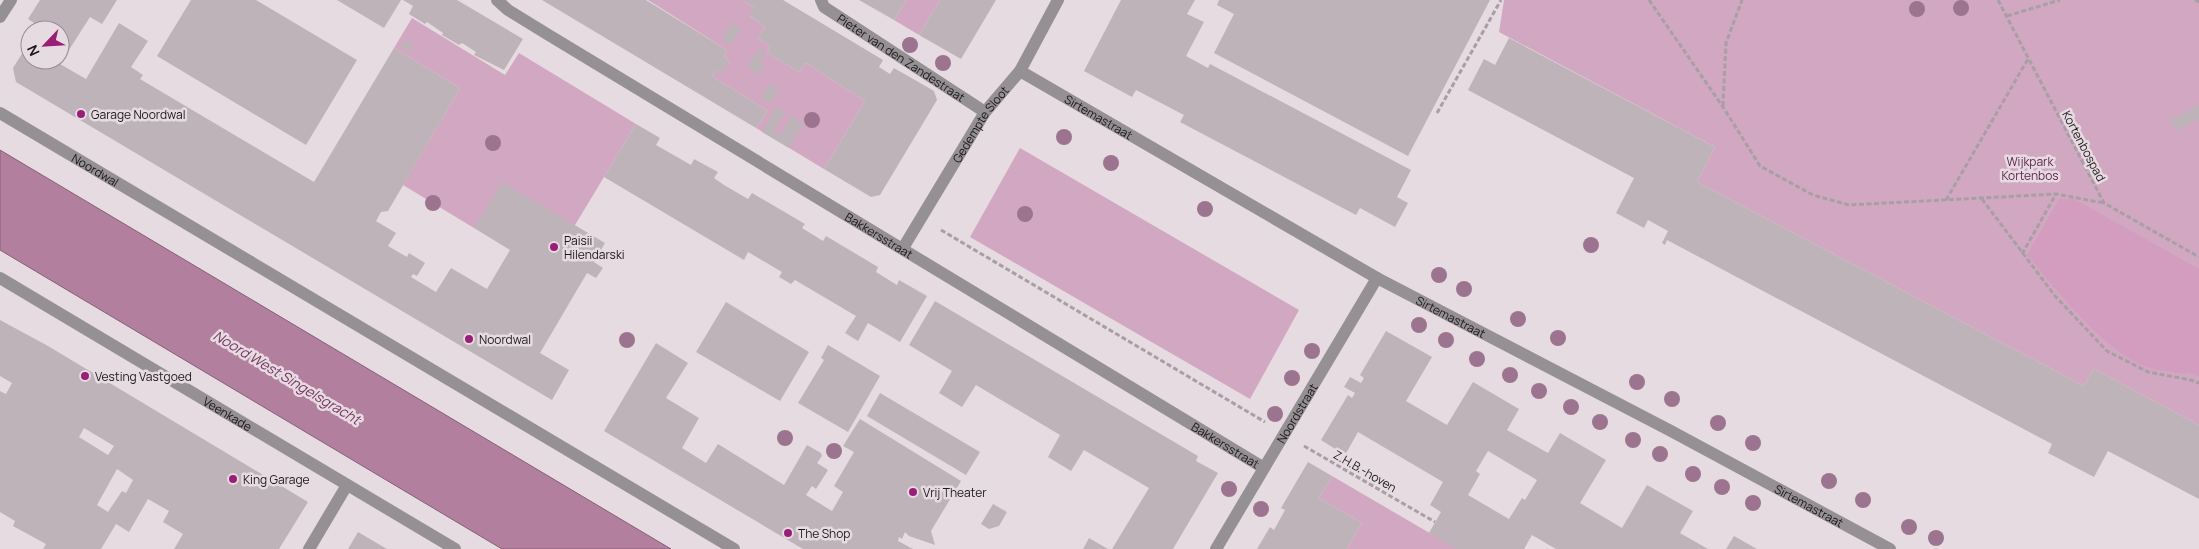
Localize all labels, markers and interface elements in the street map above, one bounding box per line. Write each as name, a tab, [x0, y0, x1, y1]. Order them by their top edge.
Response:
street label: Pieter van den Zandestraat	[834, 10, 969, 106]
north arrow	[20, 20, 70, 70]
text: N	[22, 42, 44, 59]
street label: Gedempte Sloot	[948, 82, 1012, 166]
street label: Sirtemastraat	[1061, 90, 1136, 143]
place label: Garage Noordwal	[91, 106, 185, 123]
marker: Garage Noordwal	[75, 108, 87, 120]
street label: Kortenbospad	[2058, 108, 2110, 184]
street label: Noordwal	[69, 149, 122, 190]
park label: Wijkpark Kortenbos	[2001, 153, 2059, 184]
street label: Bakkersstraat	[842, 208, 917, 262]
place label: Paisii Hilendarski	[564, 232, 625, 263]
marker: Paisii Hilendarski	[548, 241, 560, 253]
street label: Sirtemastraat	[1413, 291, 1489, 342]
water label: Noord West Singelsgracht	[210, 326, 365, 429]
place label: Noordwal	[479, 331, 531, 348]
marker: Noordwal	[463, 333, 475, 345]
place label: Vesting Vastgoed	[95, 368, 192, 385]
marker: Vesting Vastgoed	[79, 370, 91, 382]
street label: Noordstraat	[1272, 380, 1321, 446]
street label: Veenkade	[200, 392, 255, 435]
street label: Bakkersstraat	[1189, 418, 1263, 472]
street label: Z.H.B.-hoven	[1330, 446, 1400, 496]
place label: King Garage	[243, 471, 310, 488]
marker: King Garage	[227, 473, 239, 485]
street label: Sirtemastraat	[1772, 480, 1847, 531]
place label: Vrij Theater	[923, 484, 987, 501]
marker: Vrij Theater	[907, 486, 919, 498]
place label: The Shop	[798, 525, 850, 542]
marker: The Shop	[782, 527, 794, 539]

